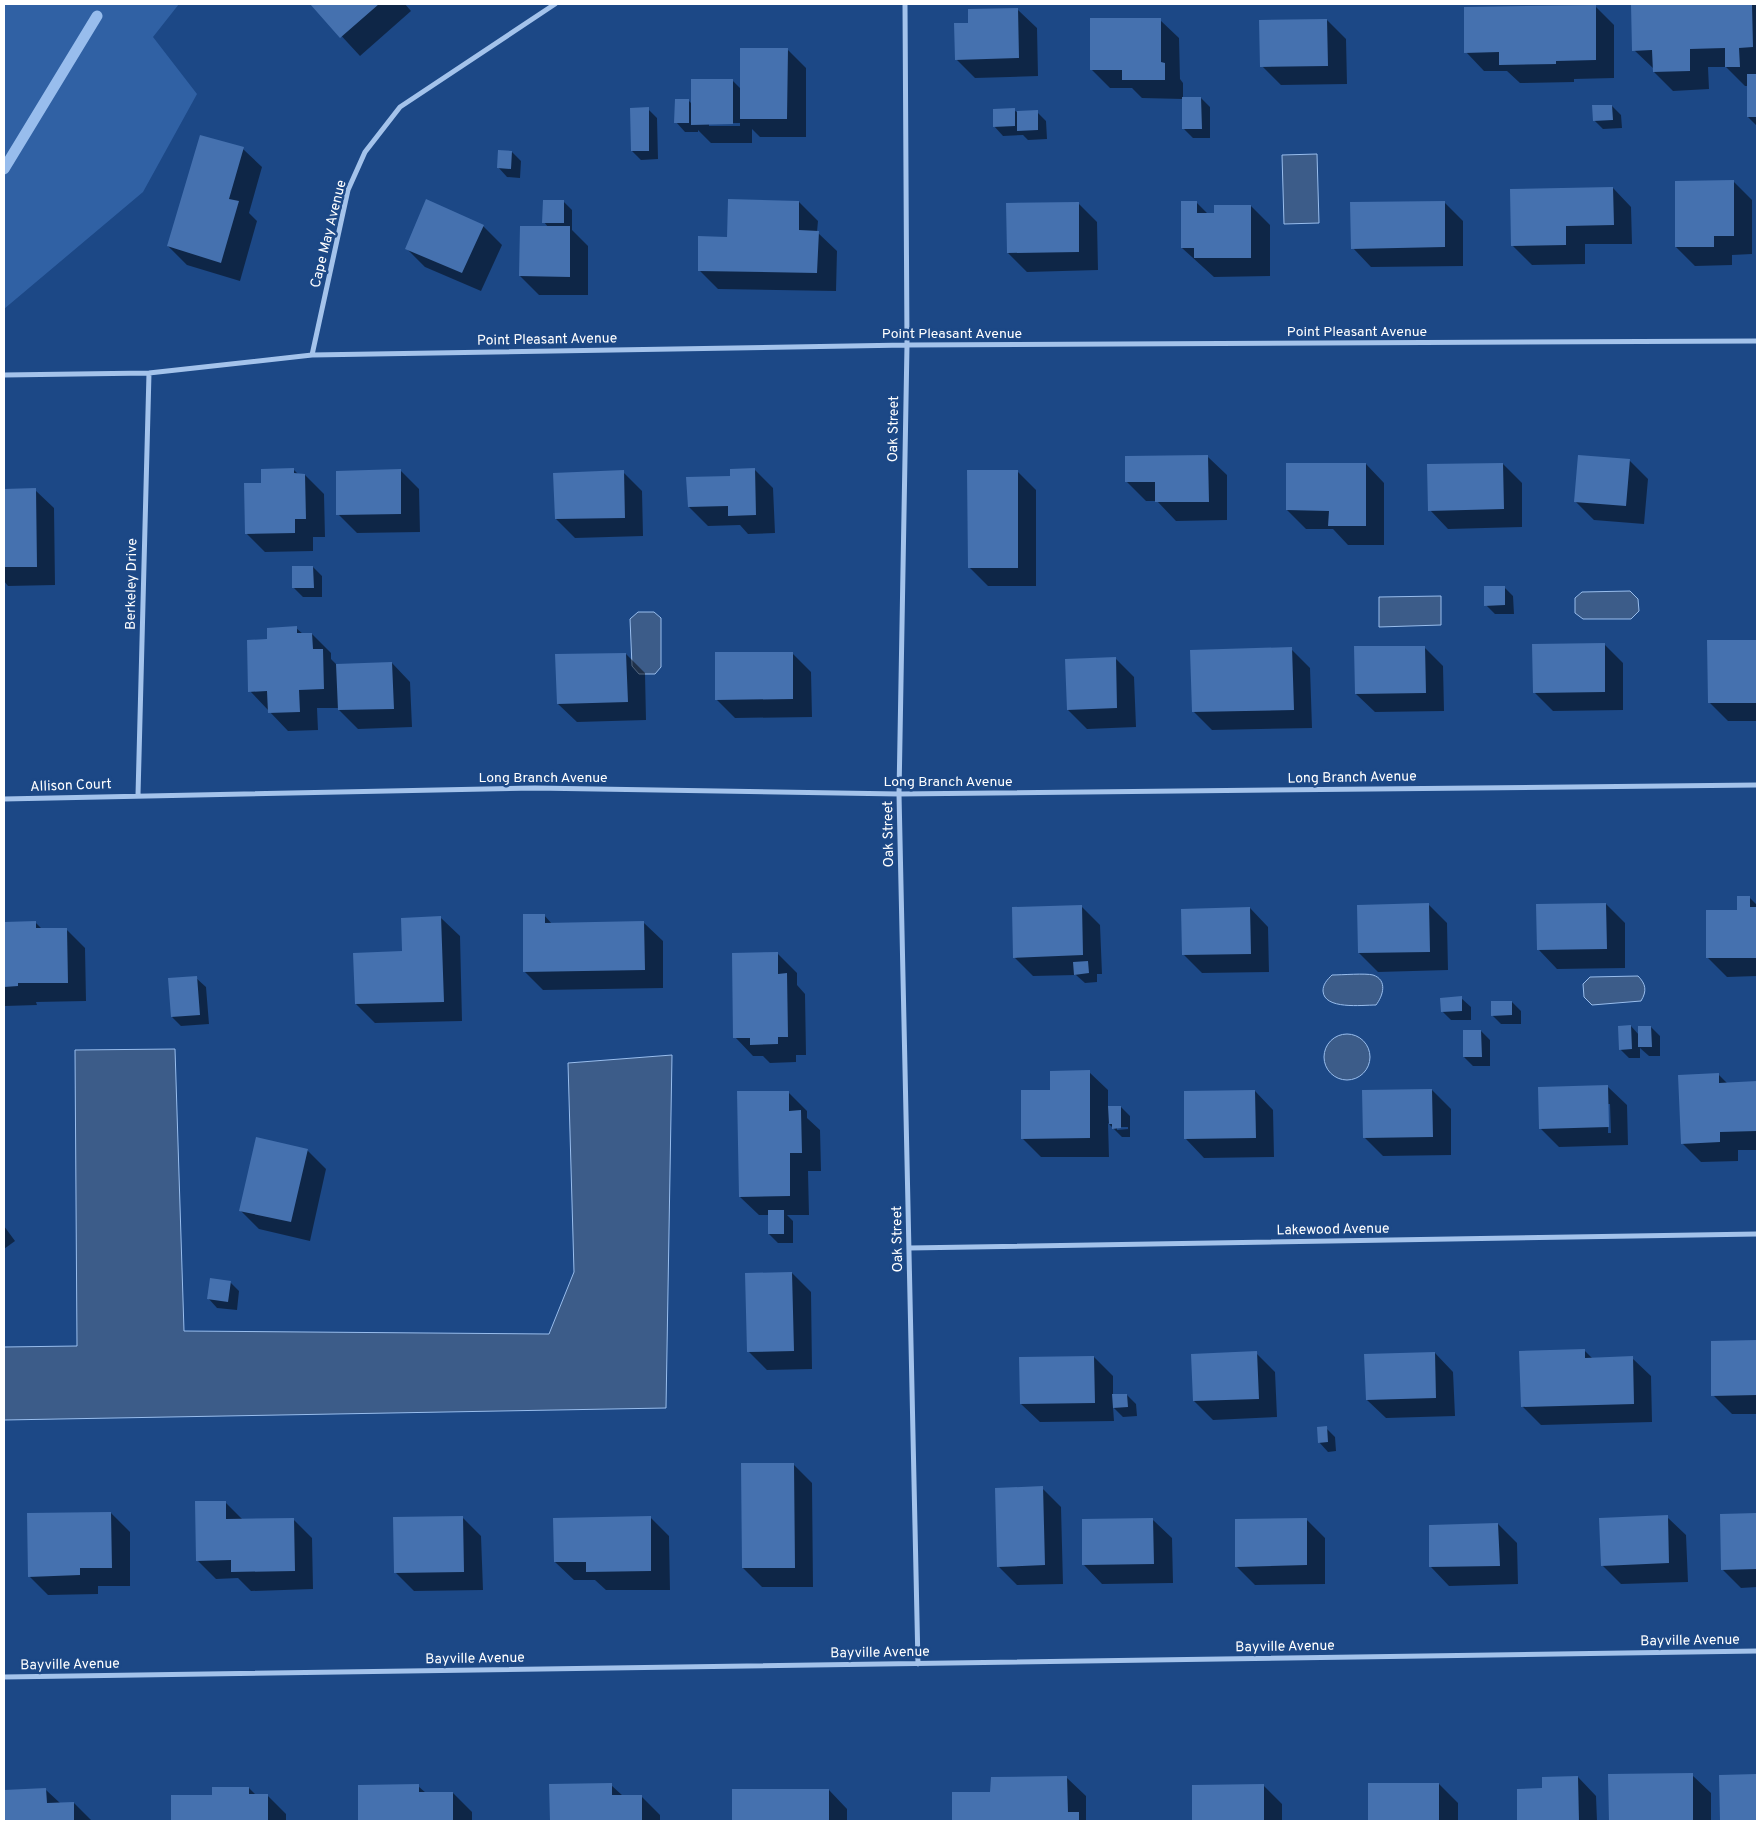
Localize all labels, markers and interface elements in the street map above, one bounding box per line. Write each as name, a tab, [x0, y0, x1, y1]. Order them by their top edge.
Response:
street label: Cape May Avenue	[307, 178, 351, 290]
street label: Point Pleasant Avenue	[1287, 324, 1427, 341]
street label: Point Pleasant Avenue	[882, 326, 1022, 343]
street label: Point Pleasant Avenue	[477, 330, 617, 350]
street label: Oak Street	[885, 396, 903, 462]
street label: Berkeley Drive	[123, 538, 141, 630]
street label: Long Branch Avenue	[1287, 768, 1417, 788]
street label: Long Branch Avenue	[478, 770, 608, 787]
street label: Long Branch Avenue	[883, 774, 1013, 791]
street label: Allison Court	[30, 776, 112, 796]
street label: Oak Street	[880, 801, 898, 867]
street label: Oak Street	[889, 1206, 907, 1272]
street label: Lakewood Avenue	[1276, 1221, 1390, 1239]
street label: Bayville Avenue	[1640, 1632, 1740, 1650]
street label: Bayville Avenue	[1235, 1638, 1335, 1656]
street label: Bayville Avenue	[830, 1644, 930, 1662]
street label: Bayville Avenue	[425, 1650, 525, 1668]
street label: Bayville Avenue	[20, 1656, 120, 1674]

